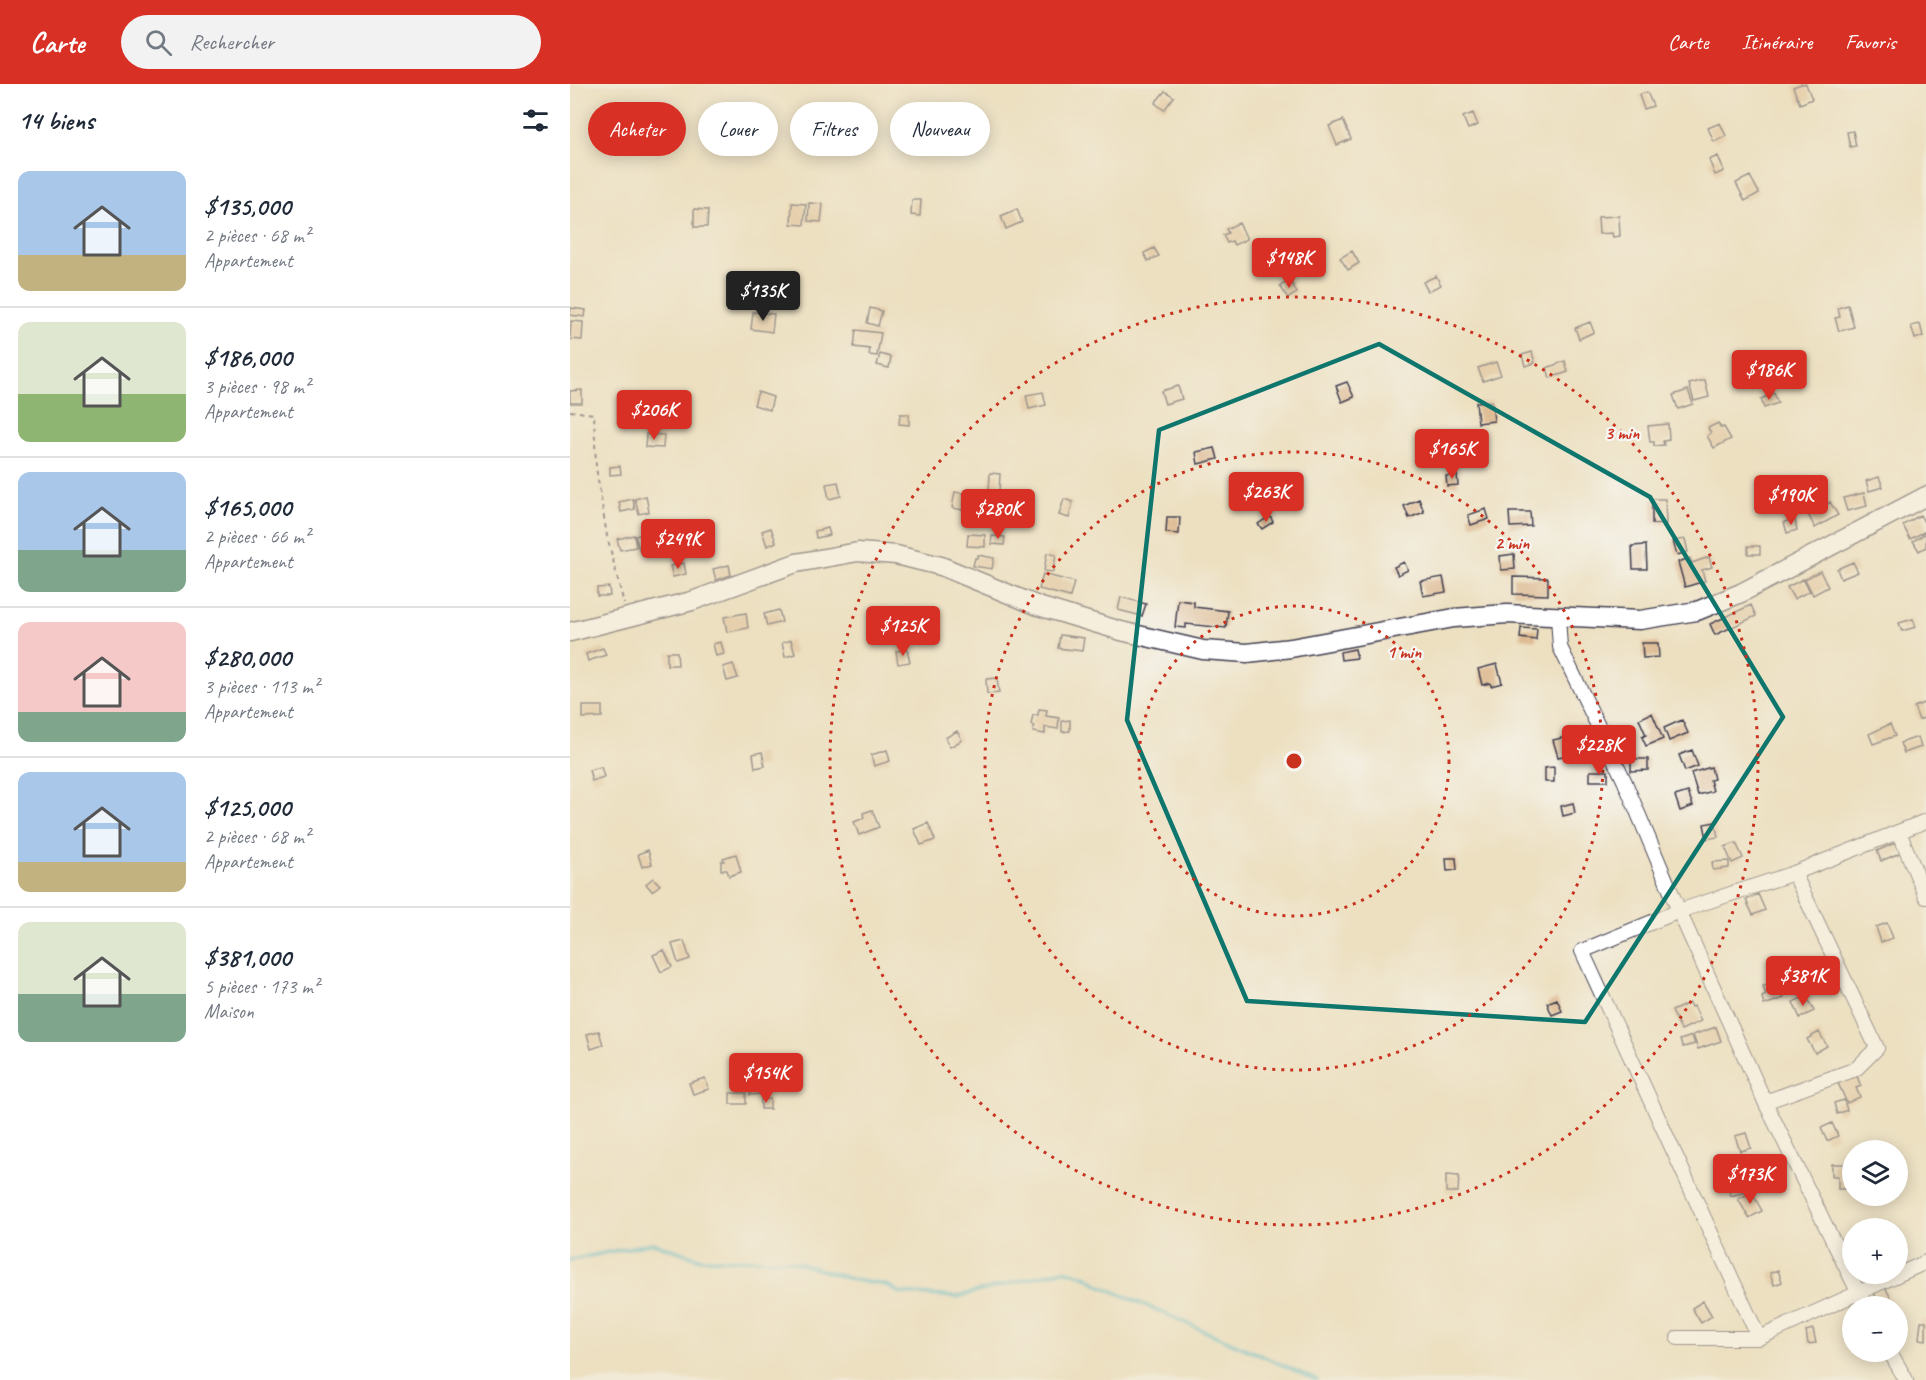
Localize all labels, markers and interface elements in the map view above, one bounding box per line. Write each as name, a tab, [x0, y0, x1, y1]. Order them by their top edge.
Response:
search box	[121, 15, 541, 69]
text: Carte	[30, 25, 85, 60]
icon: search	[142, 26, 175, 59]
text: Rechercher	[190, 28, 274, 56]
text: Carte	[1668, 29, 1709, 55]
text: Itinéraire	[1742, 29, 1812, 55]
text: Favoris	[1845, 29, 1896, 55]
chip: Acheter	[588, 102, 686, 156]
chip: Louer	[698, 102, 778, 156]
chip: Filtres	[790, 102, 878, 156]
chip: Nouveau	[890, 102, 990, 156]
text: 14 biens	[18, 104, 94, 137]
icon: filters	[519, 104, 552, 137]
text: $135,000	[204, 190, 291, 223]
icon: home	[66, 195, 138, 267]
text: 2 pièces · 68 m²	[204, 223, 310, 248]
pin: $148K	[1247, 238, 1331, 289]
text: $148K	[1266, 245, 1312, 270]
text: Appartement	[204, 248, 293, 273]
pin: $135K	[721, 271, 805, 322]
text: $135K	[740, 278, 786, 303]
text: $186,000	[204, 341, 292, 374]
icon: home	[66, 346, 138, 418]
pin: $186K	[1727, 350, 1811, 401]
text: $186K	[1746, 357, 1792, 382]
text: 3 pièces · 98 m²	[204, 374, 310, 399]
pin: $206K	[612, 390, 696, 441]
text: $206K	[631, 397, 677, 422]
text: Appartement	[204, 399, 293, 424]
text: 3 min	[1605, 422, 1640, 444]
pin: $165K	[1410, 429, 1494, 480]
text: $165K	[1429, 436, 1475, 461]
pin: $263K	[1224, 472, 1308, 523]
pin: $190K	[1749, 475, 1833, 526]
text: $263K	[1243, 479, 1289, 504]
text: $190K	[1768, 482, 1814, 507]
pin: $280K	[956, 489, 1040, 540]
text: $165,000	[204, 491, 291, 524]
icon: home	[66, 496, 138, 568]
text: $280K	[975, 496, 1021, 521]
pin: $249K	[636, 519, 720, 570]
text: 2 pièces · 66 m²	[204, 524, 310, 549]
text: $249K	[655, 526, 701, 551]
text: 2 min	[1495, 532, 1530, 554]
text: Appartement	[204, 549, 293, 574]
pin: $125K	[861, 606, 945, 657]
text: $125K	[880, 613, 926, 638]
text: $280,000	[204, 641, 291, 674]
text: 1 min	[1387, 641, 1422, 663]
icon: home	[66, 646, 138, 718]
text: 3 pièces · 113 m²	[204, 674, 319, 699]
text: Appartement	[204, 699, 293, 724]
pin: $228K	[1557, 725, 1641, 776]
text: $228K	[1576, 732, 1622, 757]
centre of rings	[1284, 751, 1304, 771]
text: $125,000	[204, 791, 291, 824]
icon: home	[66, 796, 138, 868]
text: 2 pièces · 68 m²	[204, 824, 310, 849]
text: Appartement	[204, 849, 293, 874]
text: $381,000	[204, 941, 291, 974]
icon: home	[66, 946, 138, 1018]
pin: $381K	[1761, 956, 1845, 1007]
text: $381K	[1780, 963, 1826, 988]
text: 5 pièces · 173 m²	[204, 974, 319, 999]
text: Maison	[204, 999, 254, 1024]
pin: $154K	[724, 1053, 808, 1104]
text: $154K	[743, 1060, 789, 1085]
map controls	[1842, 1140, 1908, 1362]
button: layers	[1842, 1140, 1908, 1206]
pin: $173K	[1708, 1154, 1792, 1205]
text: $173K	[1727, 1161, 1773, 1186]
button: +	[1842, 1218, 1908, 1284]
button: −	[1842, 1296, 1908, 1362]

